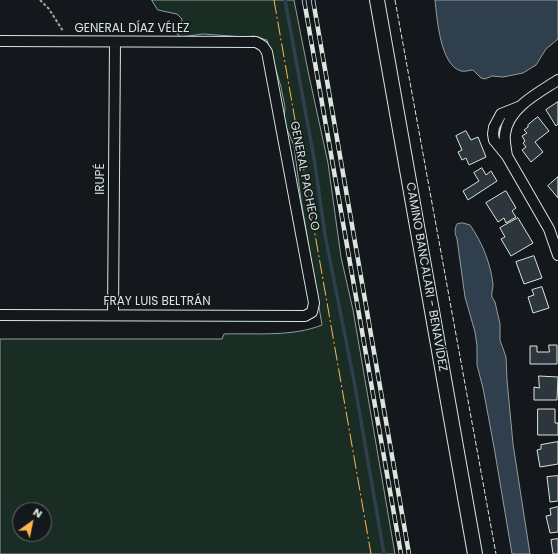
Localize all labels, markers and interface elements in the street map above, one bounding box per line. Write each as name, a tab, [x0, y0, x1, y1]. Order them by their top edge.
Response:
street label: GENERAL DÍAZ VÉLEZ	[74, 22, 190, 36]
street label: GENERAL PACHECO	[286, 120, 322, 232]
street label: IRUPÉ	[94, 163, 108, 195]
street label: CAMINO BANCALARI - BENAVÍDEZ	[402, 181, 450, 373]
street label: FRAY LUIS BELTRÁN	[103, 295, 211, 309]
north arrow	[12, 502, 52, 542]
text: N	[30, 504, 46, 522]

